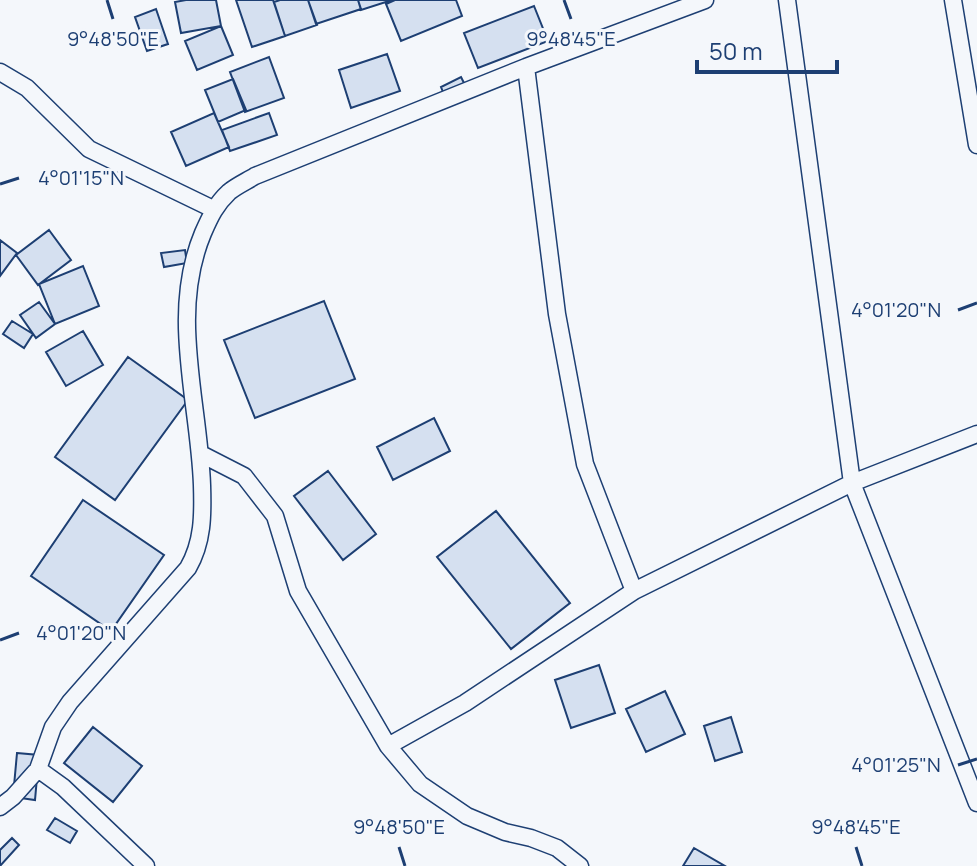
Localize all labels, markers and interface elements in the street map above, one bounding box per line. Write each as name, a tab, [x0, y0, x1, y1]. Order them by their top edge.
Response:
scale bar	[697, 24, 837, 74]
text: 9°48'50"E	[67, 25, 159, 52]
text: 9°48'45"E	[526, 25, 616, 52]
text: 50 m	[709, 34, 763, 67]
text: 4°01'15"N	[38, 164, 124, 191]
text: 4°01'20"N	[851, 296, 941, 323]
text: 4°01'20"N	[36, 619, 126, 646]
text: 4°01'25"N	[851, 751, 941, 778]
text: 9°48'50"E	[353, 813, 445, 840]
text: 9°48'45"E	[811, 813, 901, 840]

